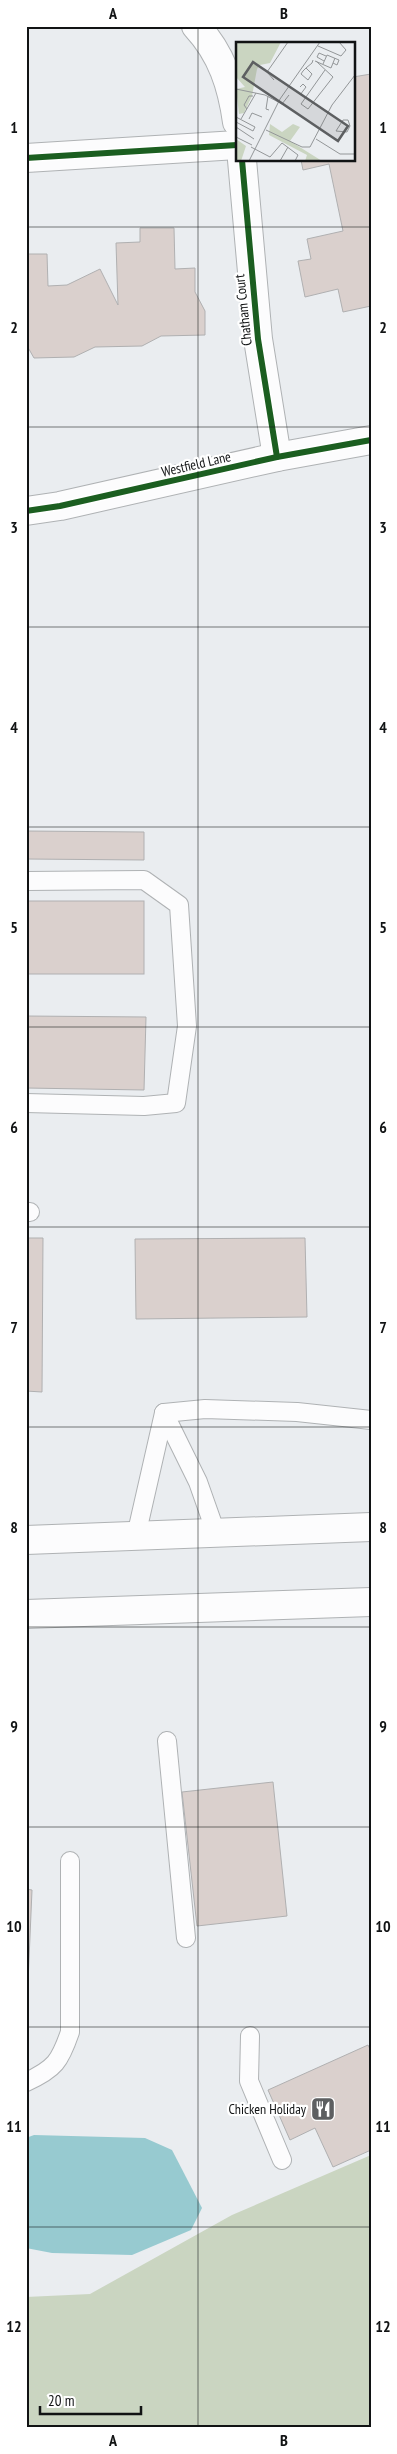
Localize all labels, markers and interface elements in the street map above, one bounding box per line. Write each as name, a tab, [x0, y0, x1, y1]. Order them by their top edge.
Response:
text: A	[108, 3, 118, 23]
text: B	[280, 3, 288, 23]
inset map	[236, 42, 354, 161]
text: 1	[10, 117, 18, 137]
text: 1	[379, 117, 387, 137]
street label: Chatham Court	[230, 273, 256, 347]
text: 2	[10, 317, 18, 337]
text: 2	[379, 317, 387, 337]
street label: Westfield Lane	[160, 447, 233, 481]
text: 3	[10, 517, 18, 537]
text: 3	[379, 517, 387, 537]
text: 4	[10, 717, 18, 737]
text: 4	[379, 717, 387, 737]
text: 5	[10, 917, 18, 937]
text: 5	[379, 917, 387, 937]
text: 6	[10, 1117, 18, 1137]
text: 6	[379, 1117, 387, 1137]
text: 7	[10, 1317, 18, 1337]
text: 7	[379, 1317, 387, 1337]
text: 8	[10, 1517, 18, 1537]
text: 8	[379, 1517, 387, 1537]
text: 9	[10, 1716, 18, 1736]
text: 9	[379, 1716, 387, 1736]
text: 10	[6, 1916, 22, 1936]
text: 10	[375, 1916, 391, 1936]
restaurant icon: Chicken Holiday	[310, 2096, 336, 2122]
place label: Chicken Holiday	[228, 2100, 307, 2118]
text: 11	[6, 2116, 22, 2136]
text: 11	[375, 2116, 391, 2136]
text: 12	[6, 2316, 22, 2336]
text: 12	[375, 2316, 391, 2336]
scale bar	[40, 2384, 141, 2416]
text: 20 m	[48, 2391, 74, 2410]
text: A	[108, 2430, 118, 2450]
text: B	[280, 2430, 288, 2450]

